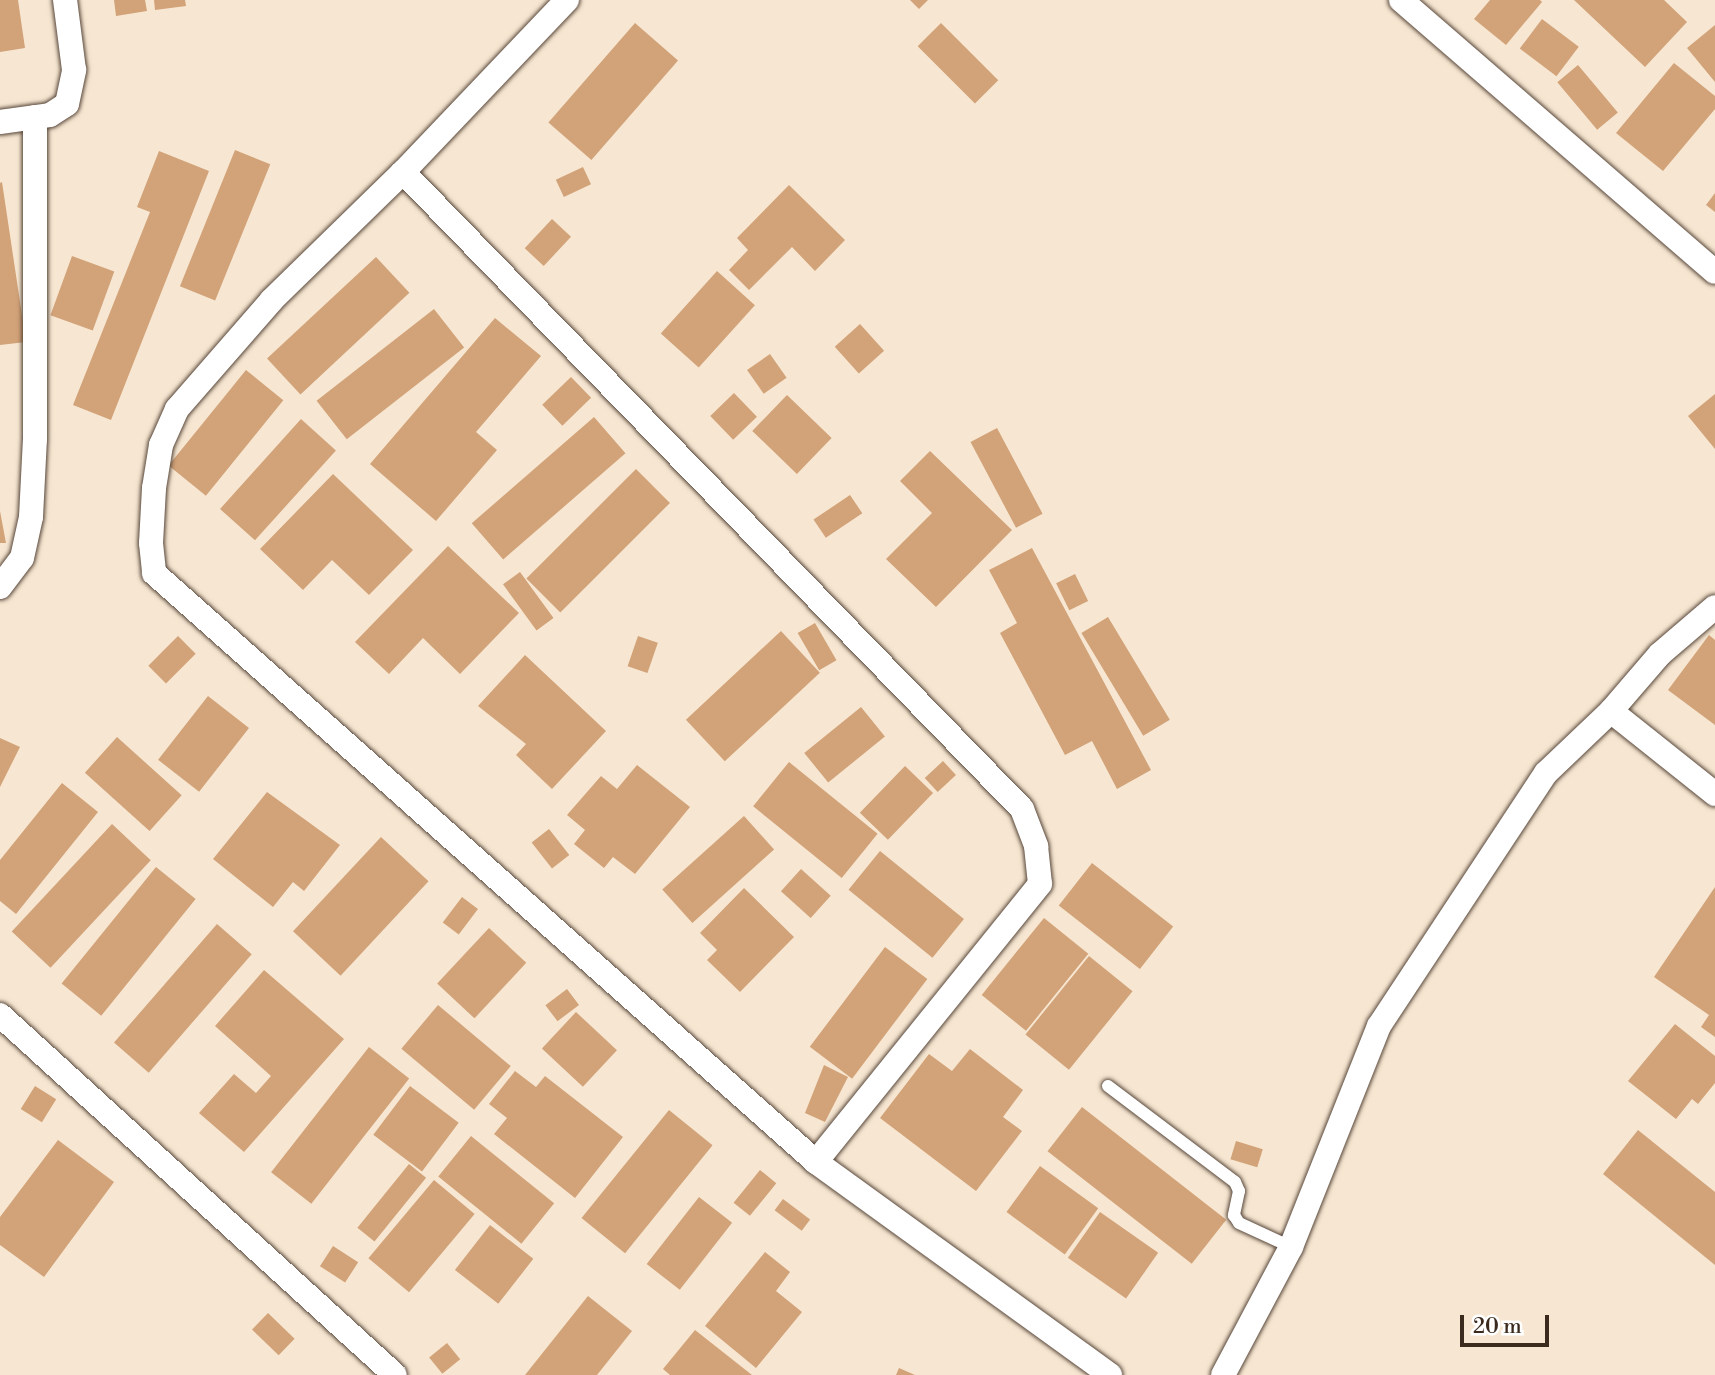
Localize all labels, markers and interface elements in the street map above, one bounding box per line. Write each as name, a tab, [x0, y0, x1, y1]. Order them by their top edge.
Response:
scale bar	[1463, 1302, 1552, 1346]
text: 20 m	[1473, 1314, 1522, 1340]

